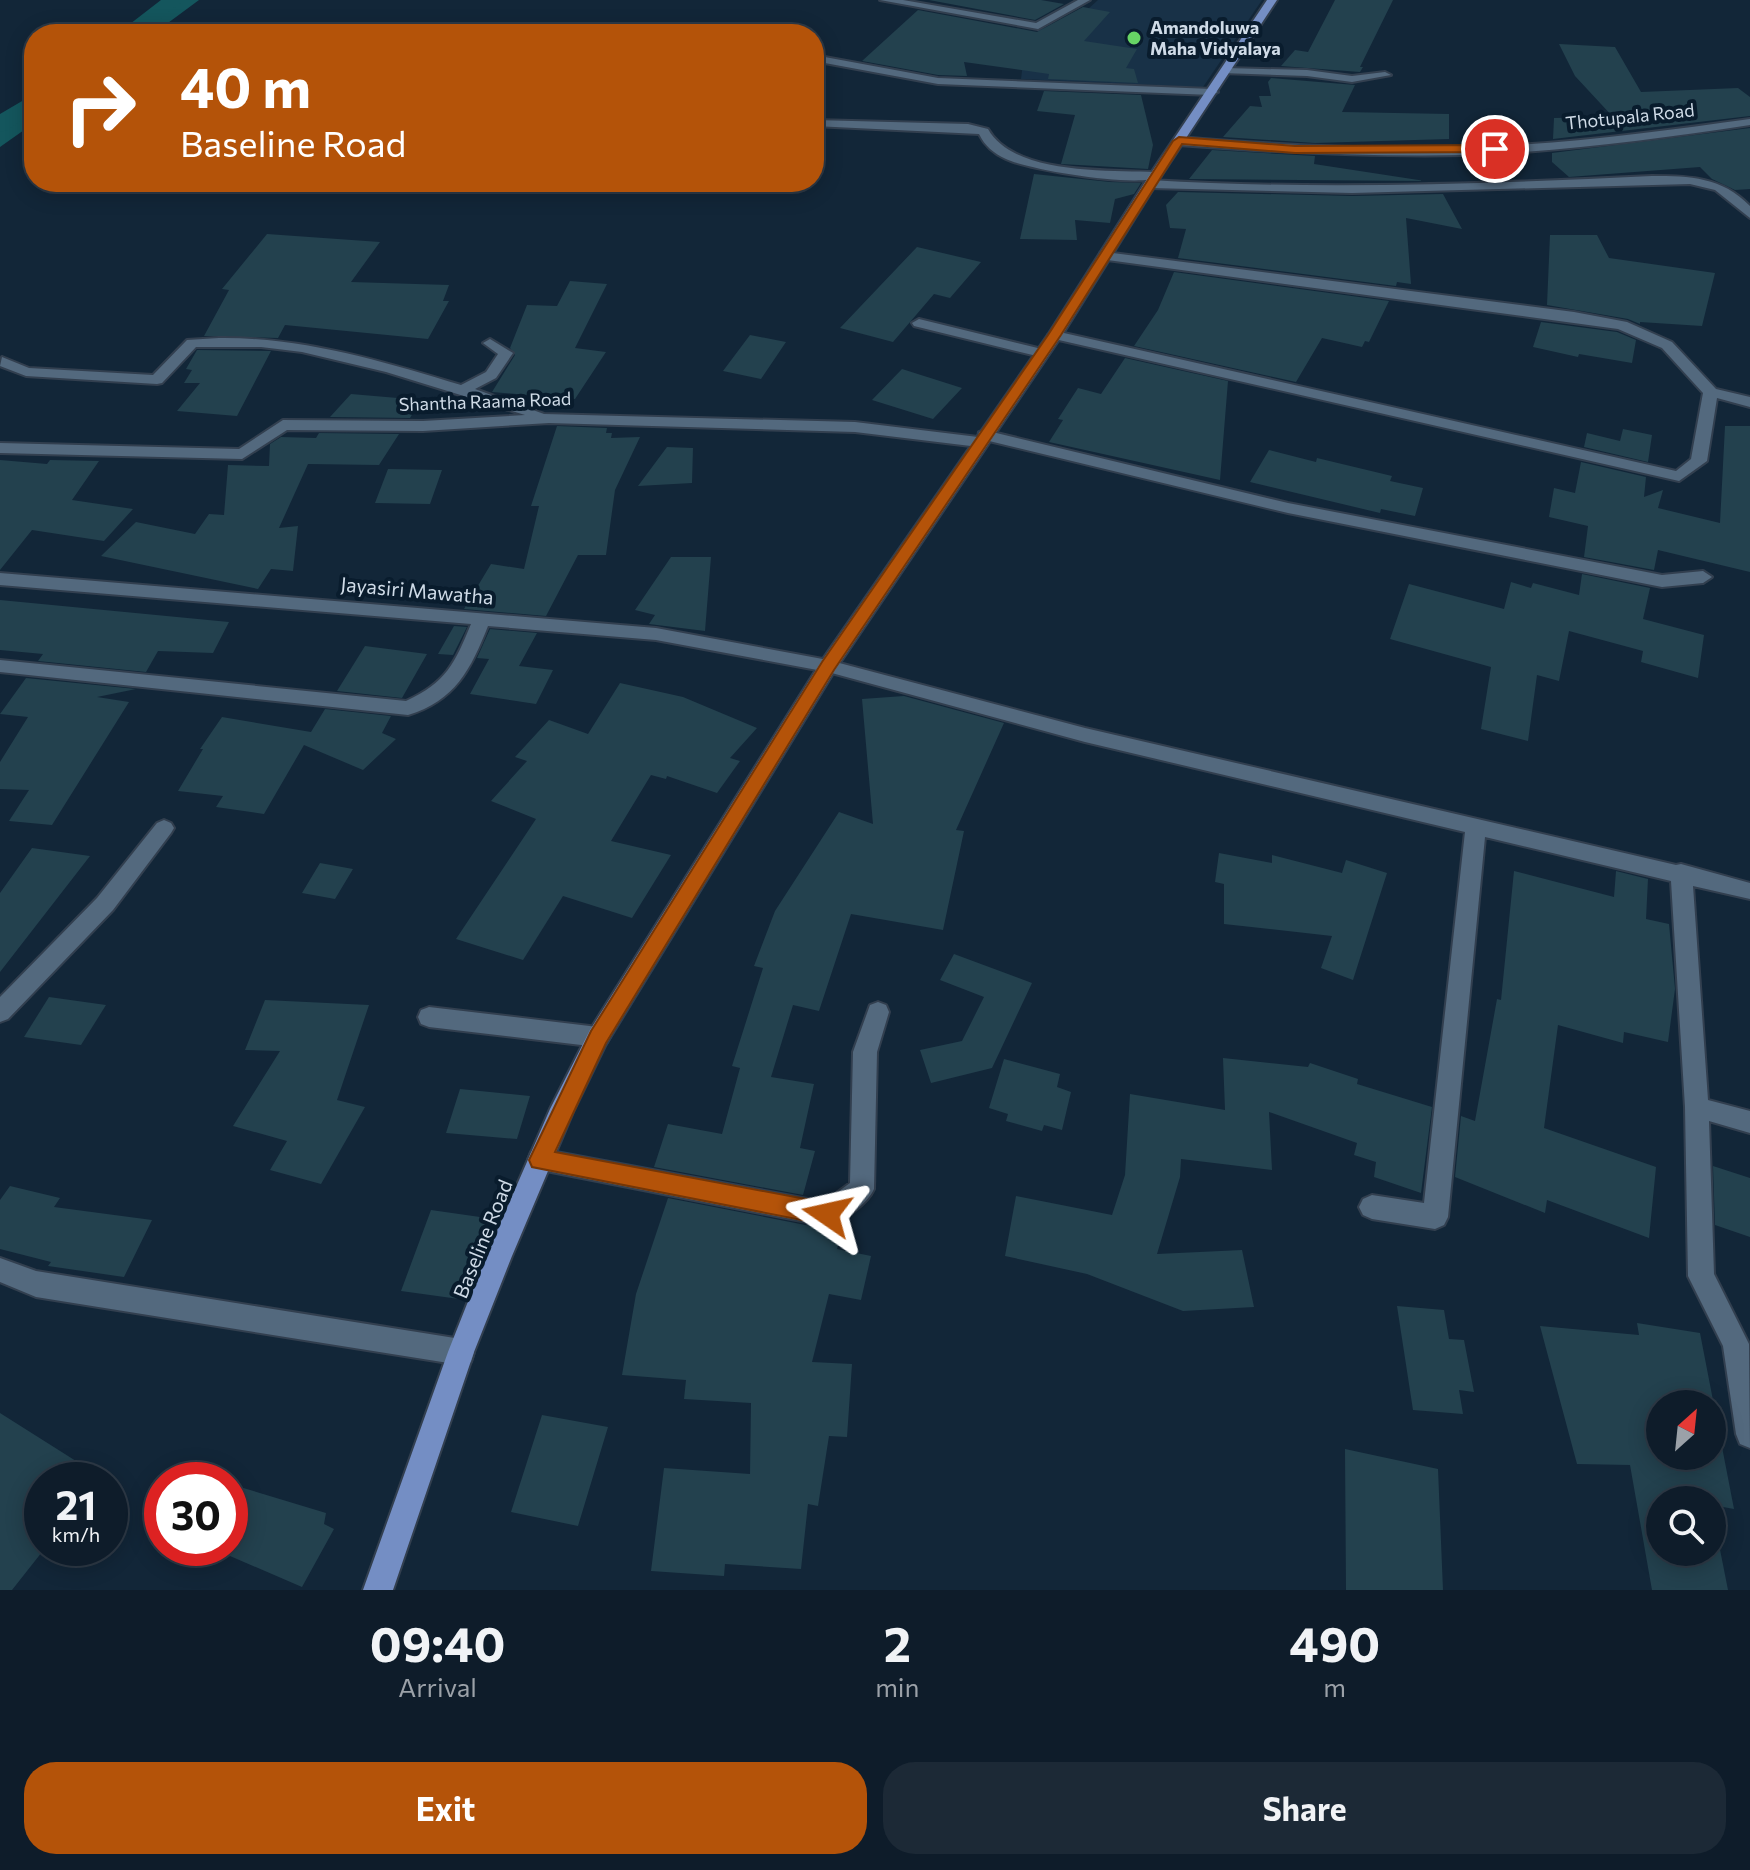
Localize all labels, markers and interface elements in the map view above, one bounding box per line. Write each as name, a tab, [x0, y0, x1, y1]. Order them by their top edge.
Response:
place label: Amandoluwa Maha Vidyalaya	[1150, 16, 1281, 59]
marker: Amandoluwa Maha Vidyalaya	[1125, 29, 1143, 47]
text: 40 m	[180, 51, 311, 120]
icon: right	[48, 56, 152, 160]
street label: Thotupala Road	[1564, 98, 1695, 134]
pin	[1461, 115, 1529, 183]
text: Baseline Road	[180, 120, 406, 164]
icon: arrive	[1473, 127, 1517, 171]
street label: Shantha Raama Road	[398, 387, 572, 415]
street label: Jayasiri Mawatha	[340, 571, 495, 609]
position arrow	[785, 1172, 869, 1256]
street label: Baseline Road	[447, 1176, 517, 1301]
north arrow	[1646, 1390, 1726, 1470]
map controls	[1646, 1390, 1726, 1566]
speed limit sign: 30	[144, 1462, 248, 1566]
text: 21	[56, 1479, 96, 1528]
button: search	[1646, 1486, 1726, 1566]
text: km/h	[52, 1522, 100, 1546]
text: 09:40	[370, 1613, 505, 1672]
text: 2	[884, 1613, 911, 1672]
text: 490	[1289, 1613, 1380, 1672]
text: Arrival	[398, 1671, 477, 1702]
text: min	[875, 1671, 919, 1702]
text: m	[1323, 1671, 1346, 1702]
button: Exit	[24, 1762, 867, 1854]
button: Share	[883, 1762, 1726, 1854]

